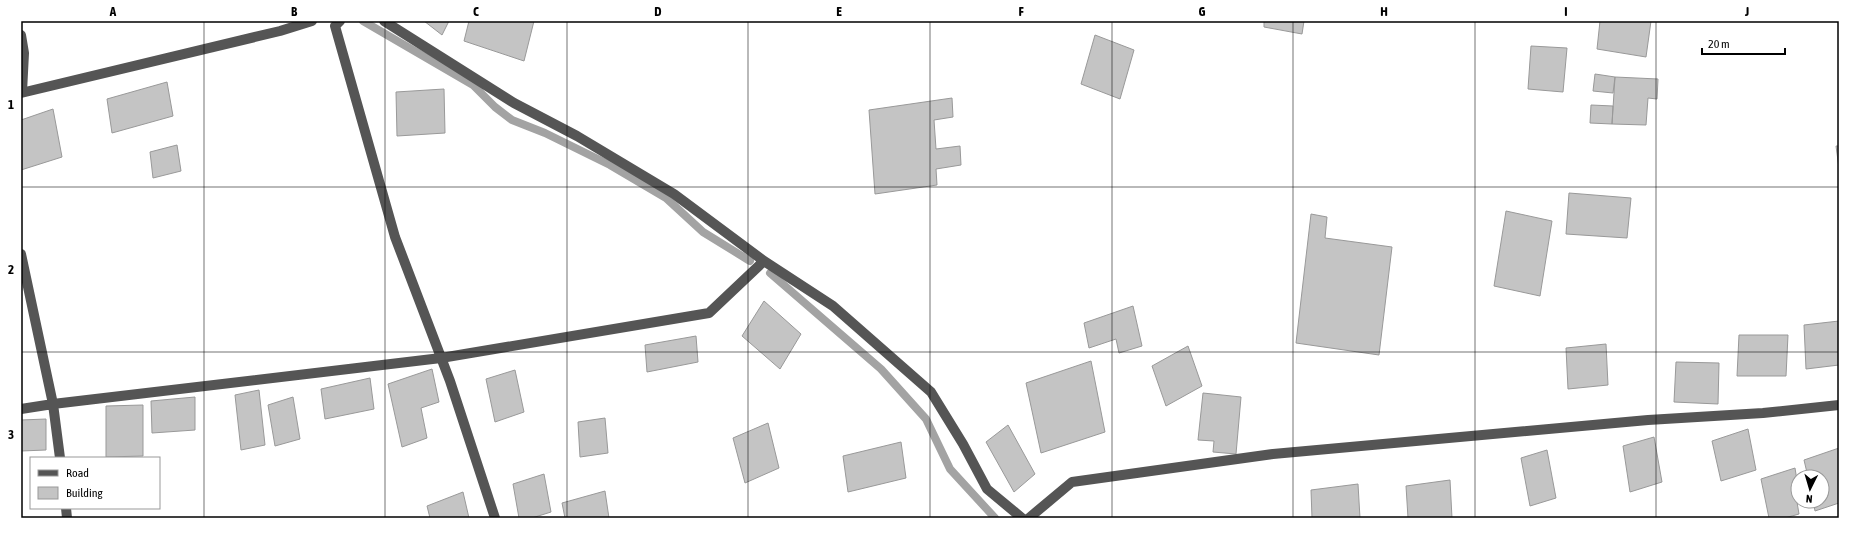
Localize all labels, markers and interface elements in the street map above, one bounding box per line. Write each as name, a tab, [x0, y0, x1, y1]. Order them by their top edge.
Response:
text: A	[109, 4, 117, 19]
text: B	[291, 4, 298, 19]
text: C	[473, 4, 479, 19]
text: D	[654, 4, 662, 19]
text: E	[836, 4, 842, 19]
text: F	[1018, 4, 1024, 19]
text: G	[1199, 4, 1206, 19]
text: H	[1380, 4, 1388, 19]
text: I	[1564, 4, 1568, 19]
text: J	[1744, 4, 1749, 19]
scale bar	[1702, 30, 1785, 56]
text: 20 m	[1708, 37, 1730, 51]
text: 1	[8, 97, 14, 112]
text: 2	[8, 262, 14, 277]
text: 3	[8, 427, 14, 442]
legend	[30, 457, 160, 509]
text: Road	[66, 466, 89, 480]
north arrow	[1790, 469, 1830, 509]
text: Building	[66, 486, 104, 500]
text: N	[1805, 493, 1813, 505]

